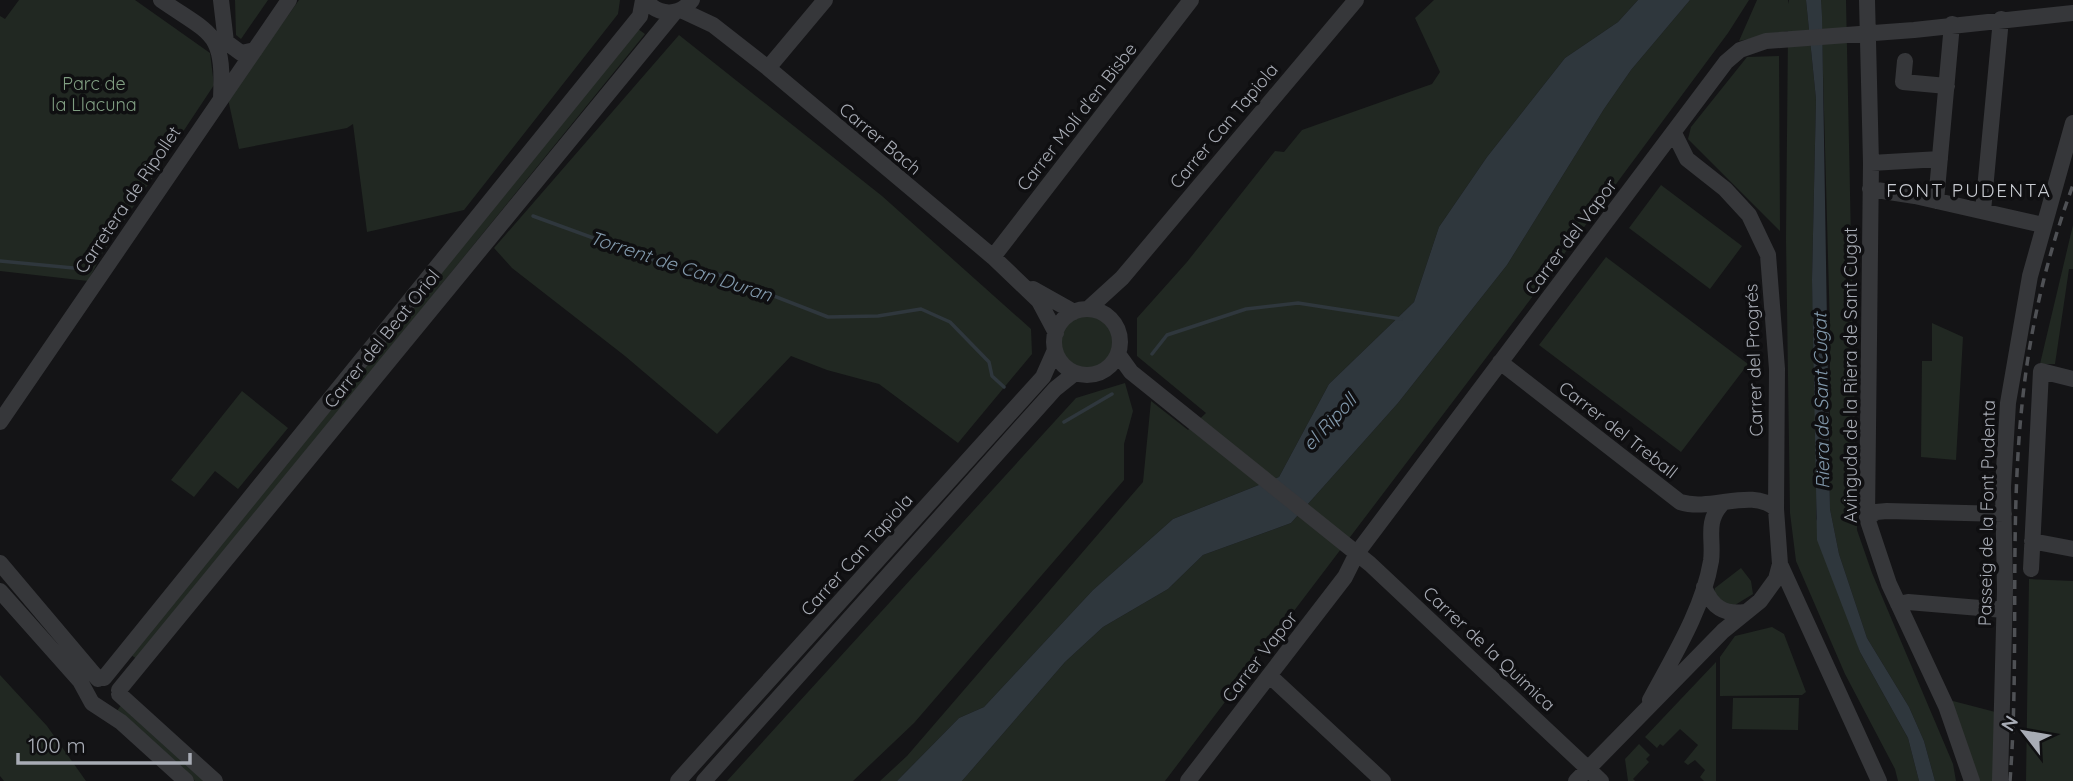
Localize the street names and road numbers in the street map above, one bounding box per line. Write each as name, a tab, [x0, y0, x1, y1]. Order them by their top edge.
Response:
street label: Carrer Molí d'en Bisbe	[1012, 38, 1142, 195]
street label: Carrer Can Tapiola	[1164, 58, 1283, 193]
street label: Carrer Bach	[835, 98, 926, 180]
street label: Carretera de Ripollet	[70, 122, 186, 278]
street label: Carrer del Vapor	[1519, 174, 1622, 299]
street label: Avinguda de la Riera de Sant Cugat	[1839, 227, 1862, 523]
street label: Carrer del Beat Oriol	[319, 265, 445, 413]
street label: Carrer del Progrés	[1739, 283, 1768, 437]
street label: Carrer del Treball	[1554, 376, 1682, 483]
street label: Passeig de la Font Pudenta	[1973, 400, 2000, 626]
street label: Carrer Can Tapiola	[796, 489, 918, 621]
street label: Carrer de la Quimica	[1418, 581, 1560, 716]
street label: Carrer Vapor	[1217, 606, 1302, 707]

